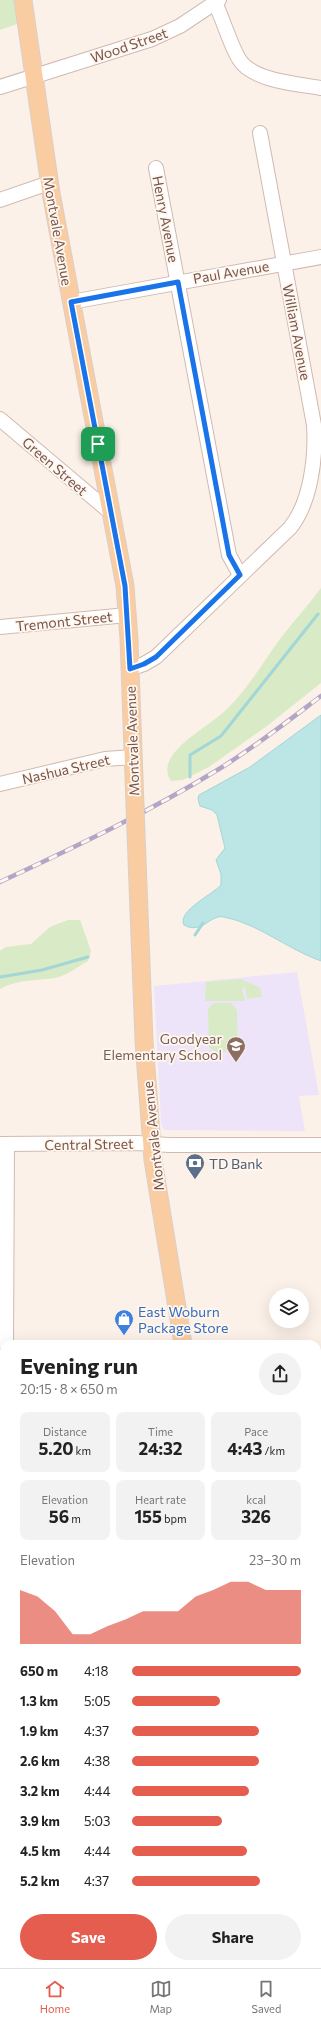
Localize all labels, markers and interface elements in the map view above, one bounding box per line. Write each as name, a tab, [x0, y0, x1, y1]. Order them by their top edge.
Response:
street label: Wood Street	[88, 24, 170, 66]
street label: Henry Avenue	[149, 174, 183, 264]
street label: Montvale Avenue	[40, 175, 76, 287]
street label: Paul Avenue	[192, 257, 270, 287]
street label: William Avenue	[279, 283, 315, 381]
pin	[81, 427, 115, 461]
street label: Green Street	[19, 433, 91, 499]
icon: arrive	[87, 433, 109, 455]
street label: Tremont Street	[15, 607, 113, 635]
street label: Montvale Avenue	[122, 686, 142, 796]
street label: Nashua Street	[20, 751, 112, 787]
place label: Goodyear Elementary School	[103, 1030, 222, 1063]
school or university icon: Goodyear Elementary School	[225, 1035, 247, 1063]
street label: Montvale Avenue	[139, 1080, 167, 1192]
street label: Central Street	[44, 1135, 134, 1153]
bank icon: TD Bank	[184, 1152, 206, 1180]
place label: TD Bank	[209, 1155, 263, 1172]
map controls	[269, 1288, 309, 1328]
button: layers	[269, 1288, 309, 1328]
place label: East Woburn Package Store	[138, 1303, 228, 1336]
shop icon: East Woburn Package Store	[113, 1308, 135, 1336]
text: Evening run	[20, 1352, 138, 1379]
button: share	[259, 1353, 301, 1395]
text: 20:15 · 8 × 650 m	[20, 1381, 118, 1397]
text: Distance	[43, 1425, 87, 1438]
text: Time	[148, 1425, 173, 1438]
text: Pace	[244, 1425, 268, 1438]
text: 5.20	[38, 1438, 74, 1459]
text: 24:32	[139, 1438, 182, 1459]
text: 4:43	[227, 1438, 263, 1459]
text: km	[74, 1444, 91, 1457]
text: /km	[263, 1444, 285, 1457]
text: Elevation	[42, 1493, 88, 1506]
text: Heart rate	[135, 1493, 186, 1506]
text: kcal	[246, 1493, 266, 1506]
text: 56	[49, 1506, 69, 1527]
text: 155	[134, 1506, 162, 1527]
text: 326	[241, 1506, 271, 1527]
text: m	[69, 1512, 81, 1525]
text: bpm	[162, 1512, 187, 1525]
text: Elevation	[20, 1552, 75, 1568]
text: 23–30 m	[249, 1552, 301, 1568]
text: 650 m	[20, 1663, 58, 1679]
text: 4:18	[84, 1663, 108, 1679]
text: 1.3 km	[20, 1693, 58, 1709]
text: 5:05	[84, 1693, 111, 1709]
text: 1.9 km	[20, 1723, 58, 1739]
text: 4:37	[84, 1723, 109, 1739]
text: 2.6 km	[20, 1753, 60, 1769]
text: 4:38	[84, 1753, 110, 1769]
text: 3.2 km	[20, 1783, 60, 1799]
text: 4:44	[84, 1783, 110, 1799]
text: 3.9 km	[20, 1813, 60, 1829]
text: 5:03	[84, 1813, 110, 1829]
text: 4.5 km	[20, 1843, 60, 1859]
text: 4:44	[84, 1843, 110, 1859]
text: 5.2 km	[20, 1873, 60, 1889]
text: 4:37	[84, 1873, 109, 1889]
button: Save	[20, 1914, 157, 1960]
button: Share	[165, 1914, 301, 1960]
tab: Home	[40, 1978, 70, 2015]
tab: Map	[149, 1978, 172, 2015]
tab: Saved	[252, 1978, 281, 2015]

